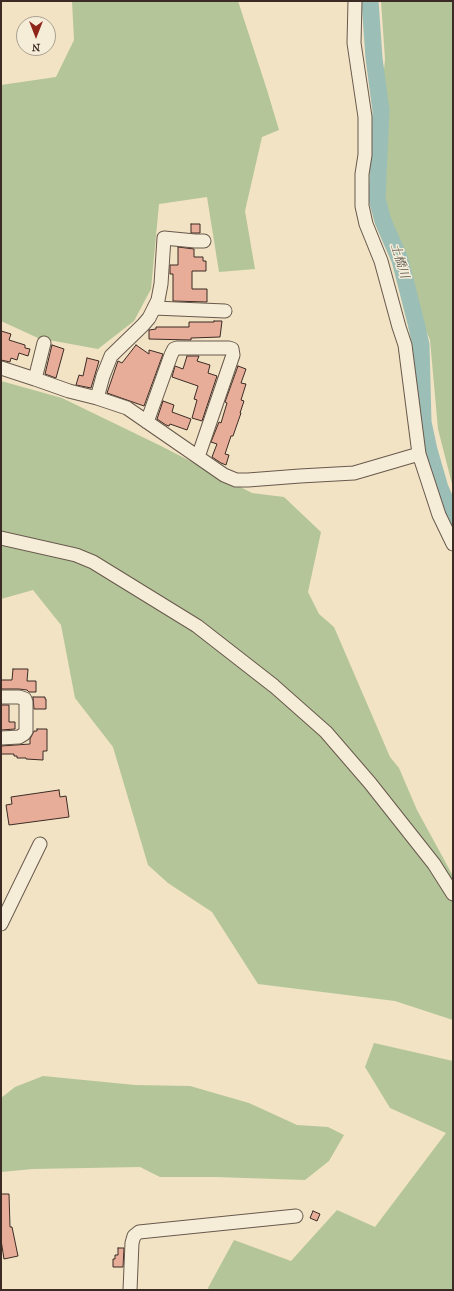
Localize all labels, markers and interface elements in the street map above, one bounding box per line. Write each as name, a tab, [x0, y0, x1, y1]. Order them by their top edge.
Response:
north arrow	[16, 16, 56, 56]
text: N	[32, 41, 40, 54]
water label: 土橋川	[387, 242, 411, 280]

